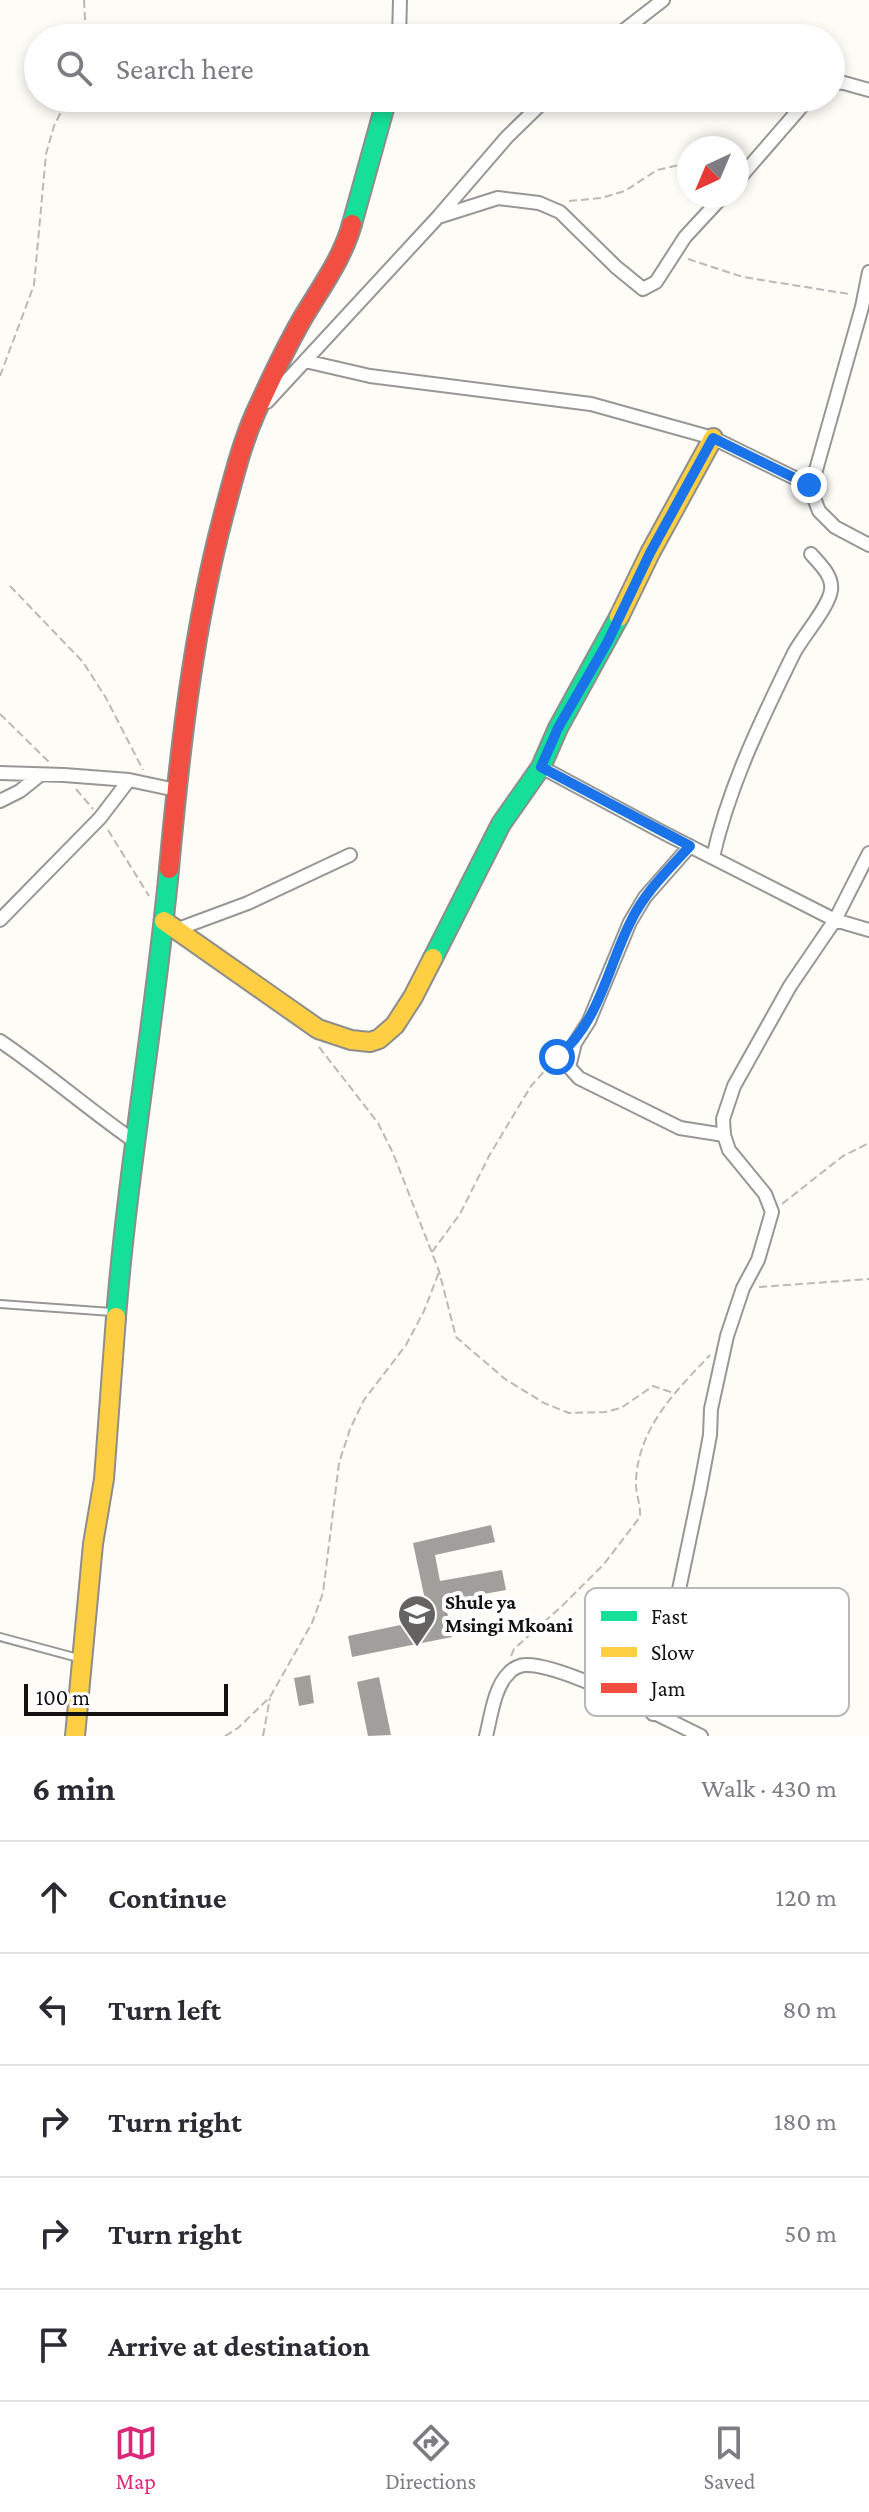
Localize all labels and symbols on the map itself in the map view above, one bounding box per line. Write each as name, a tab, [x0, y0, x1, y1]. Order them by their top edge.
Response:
north arrow	[677, 136, 749, 208]
route end	[791, 467, 827, 503]
route start	[539, 1039, 575, 1075]
legend	[585, 1588, 849, 1716]
place label: Shule ya Msingi Mkoani	[445, 1591, 573, 1636]
school or university icon: Shule ya Msingi Mkoani	[396, 1593, 438, 1648]
text: Fast	[651, 1604, 688, 1629]
text: Slow	[651, 1640, 695, 1665]
text: Jam	[649, 1676, 686, 1701]
scale bar	[24, 1680, 228, 1716]

